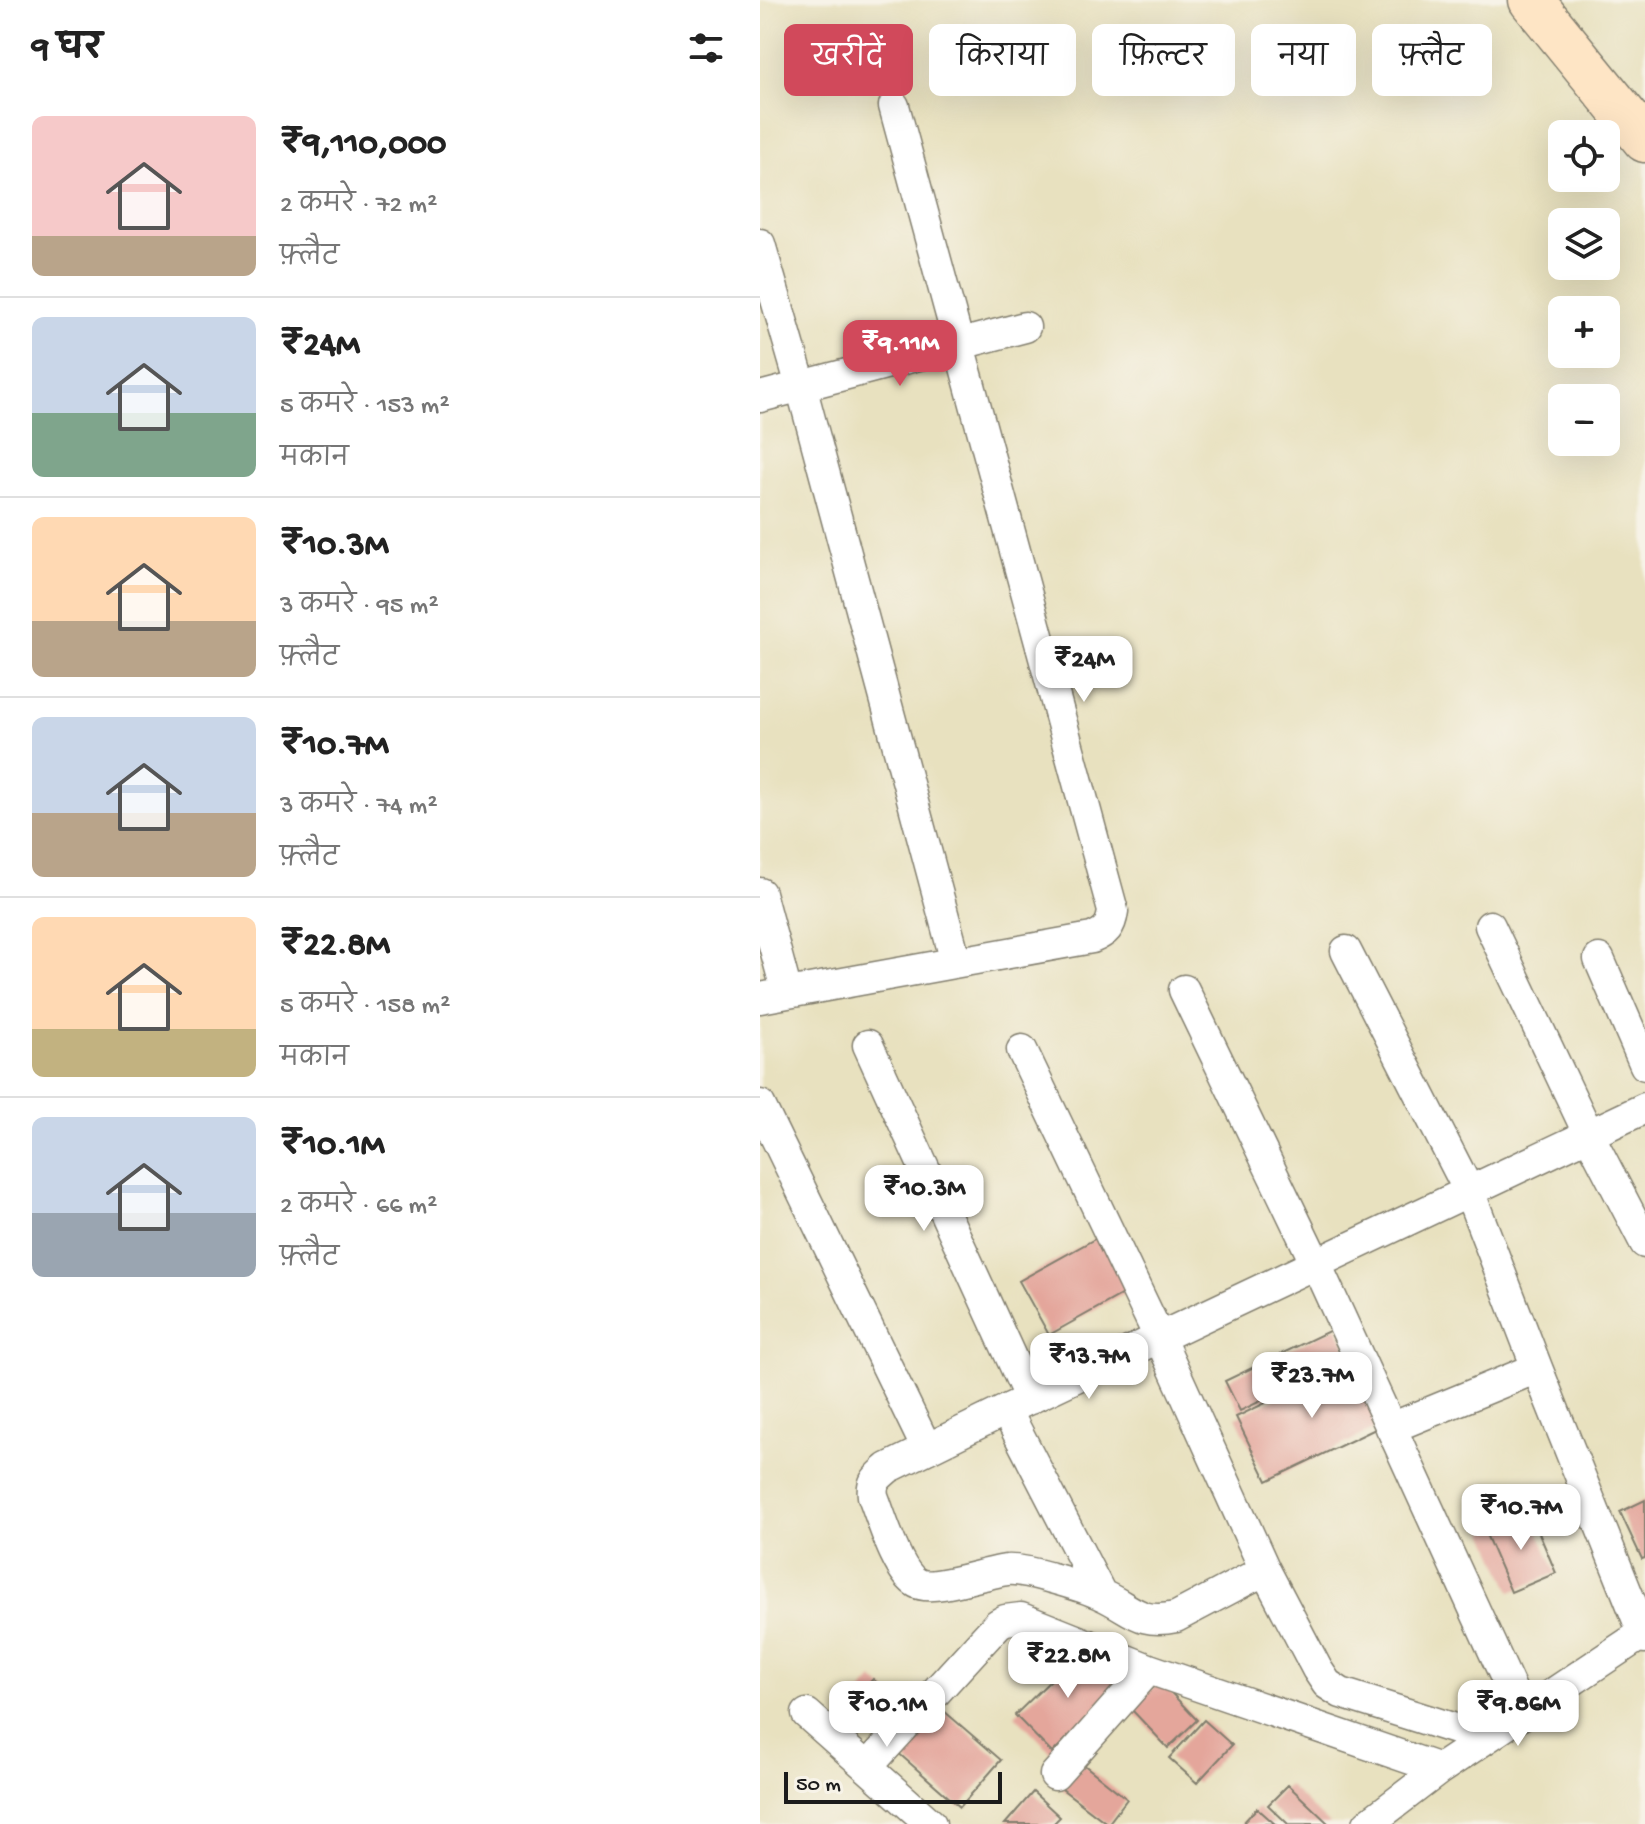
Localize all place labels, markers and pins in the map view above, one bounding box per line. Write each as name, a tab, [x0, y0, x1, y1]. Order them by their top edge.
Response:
pin: ₹9.11M	[835, 320, 965, 388]
pin: ₹24M	[1037, 636, 1131, 704]
pin: ₹10.3M	[859, 1165, 989, 1233]
pin: ₹13.7M	[1024, 1333, 1154, 1401]
pin: ₹23.7M	[1247, 1352, 1377, 1420]
pin: ₹10.7M	[1456, 1484, 1586, 1552]
pin: ₹22.8M	[1003, 1632, 1133, 1700]
pin: ₹9.86M	[1453, 1680, 1583, 1748]
pin: ₹10.1M	[822, 1681, 952, 1749]

